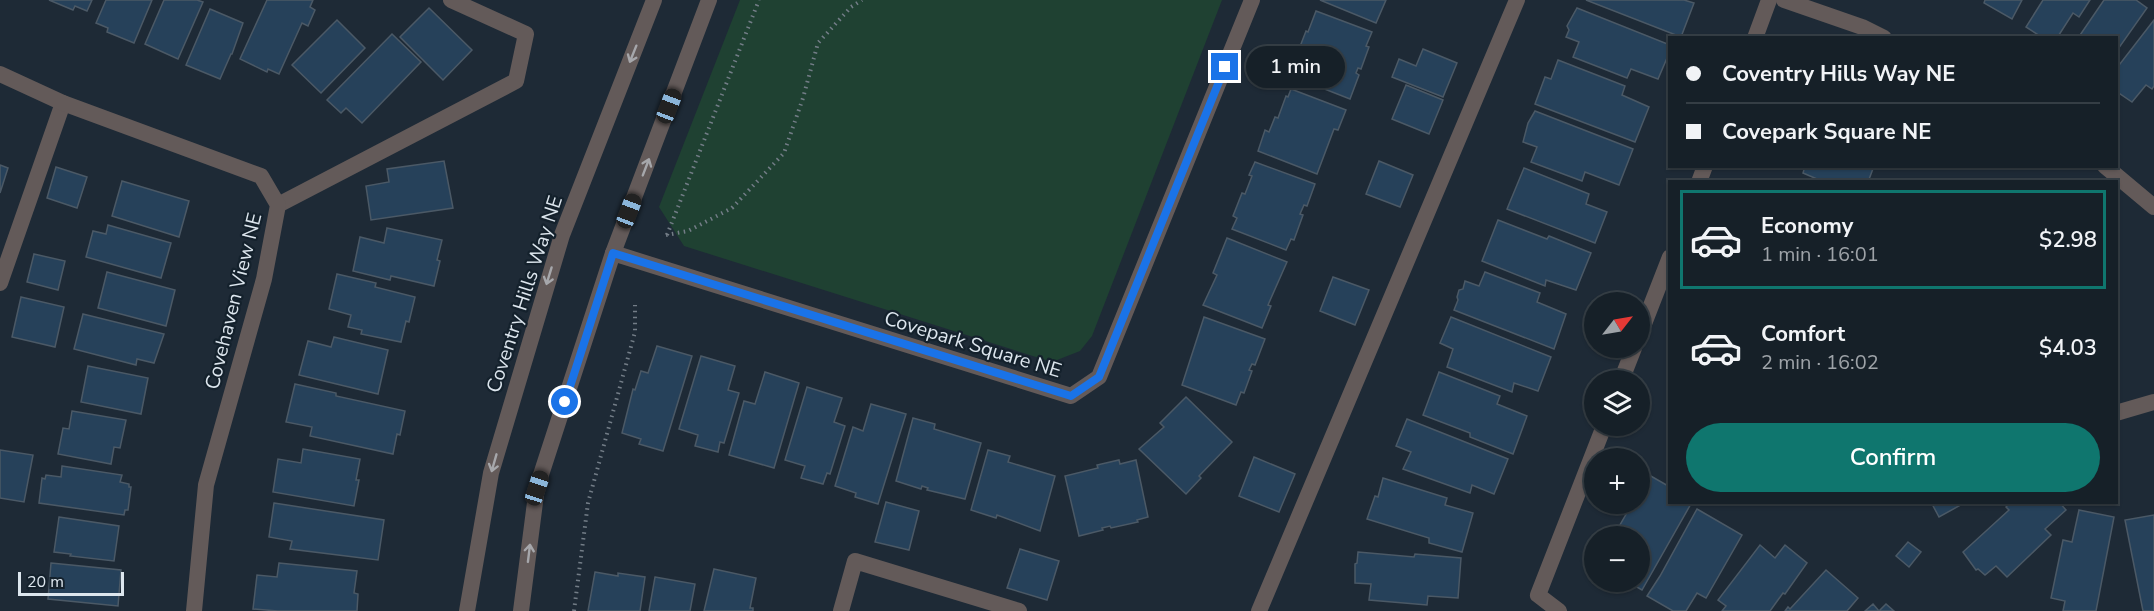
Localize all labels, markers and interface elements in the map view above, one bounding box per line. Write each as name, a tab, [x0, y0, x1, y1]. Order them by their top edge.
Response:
one-way arrow	[626, 45, 637, 63]
callout: 1 min	[1246, 46, 1345, 88]
route end	[1211, 53, 1238, 80]
text: 1 min	[1270, 53, 1321, 80]
text: Coventry Hills Way NE	[1722, 59, 1955, 89]
car	[654, 86, 684, 126]
text: Covepark Square NE	[1722, 117, 1931, 147]
one-way arrow	[641, 158, 652, 176]
car	[614, 191, 644, 231]
street label: Coventry Hills Way NE	[480, 192, 569, 396]
street label: Covehaven View NE	[198, 210, 268, 392]
text: Economy	[1761, 211, 1853, 241]
icon: car	[1689, 213, 1743, 267]
text: $2.98	[2039, 225, 2097, 255]
text: 1 min · 16:01	[1761, 241, 1879, 268]
one-way arrow	[543, 266, 554, 285]
north arrow	[1584, 292, 1650, 358]
map controls	[1584, 292, 1650, 592]
street label: Covepark Square NE	[881, 305, 1065, 384]
text: Comfort	[1761, 319, 1845, 349]
icon: car	[1689, 321, 1743, 375]
text: $4.03	[2039, 333, 2097, 363]
text: 2 min · 16:02	[1761, 349, 1879, 376]
button: layers	[1584, 370, 1650, 436]
route start	[551, 388, 578, 415]
button: Confirm	[1686, 423, 2100, 492]
button: +	[1584, 448, 1650, 514]
one-way arrow	[488, 453, 499, 472]
car	[523, 468, 551, 508]
button: −	[1584, 526, 1650, 592]
one-way arrow	[523, 544, 534, 563]
scale bar	[18, 569, 124, 596]
text: 20 m	[27, 571, 64, 593]

